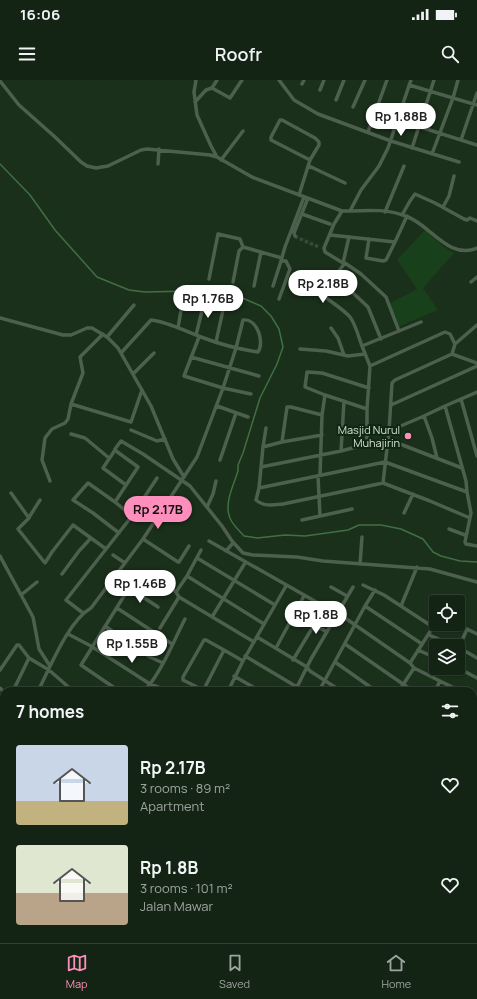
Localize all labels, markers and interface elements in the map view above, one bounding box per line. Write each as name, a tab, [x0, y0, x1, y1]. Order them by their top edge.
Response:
text: 16:06	[20, 4, 60, 25]
text: Roofr	[215, 42, 262, 66]
icon: menu	[16, 43, 38, 65]
icon: search	[439, 43, 461, 65]
pin: Rp 1.88B	[360, 103, 442, 137]
text: Rp 1.88B	[375, 107, 427, 125]
pin: Rp 2.18B	[282, 270, 364, 304]
text: Rp 2.18B	[297, 274, 349, 292]
pin: Rp 1.76B	[167, 285, 249, 319]
text: Rp 1.76B	[182, 289, 234, 307]
place label: Masjid Nurul Muhajirin	[338, 422, 400, 450]
marker: Masjid Nurul Muhajirin	[403, 431, 413, 441]
pin: Rp 2.17B	[117, 496, 199, 530]
text: Rp 2.17B	[133, 500, 183, 518]
pin: Rp 1.46B	[99, 570, 181, 604]
text: Rp 1.46B	[114, 574, 166, 592]
map controls	[429, 595, 465, 675]
button: locate	[429, 595, 465, 631]
pin: Rp 1.8B	[279, 601, 353, 635]
text: Rp 1.8B	[294, 605, 338, 623]
pin: Rp 1.55B	[91, 630, 173, 664]
text: Rp 1.55B	[106, 634, 158, 652]
button: layers	[429, 639, 465, 675]
text: 7 homes	[16, 700, 84, 723]
icon: filters	[439, 700, 461, 722]
text: Rp 2.17B	[140, 756, 206, 779]
icon: home	[48, 761, 96, 809]
icon: heart	[439, 774, 461, 796]
text: 3 rooms · 89 m²	[140, 779, 230, 797]
text: Apartment	[140, 797, 204, 815]
text: Rp 1.8B	[140, 856, 198, 879]
icon: home	[48, 861, 96, 909]
icon: heart	[439, 874, 461, 896]
text: 3 rooms · 101 m²	[140, 879, 233, 897]
text: Jalan Mawar	[140, 897, 213, 915]
tab: Map	[66, 952, 88, 991]
tab: Saved	[219, 952, 250, 991]
tab: Home	[382, 952, 411, 991]

